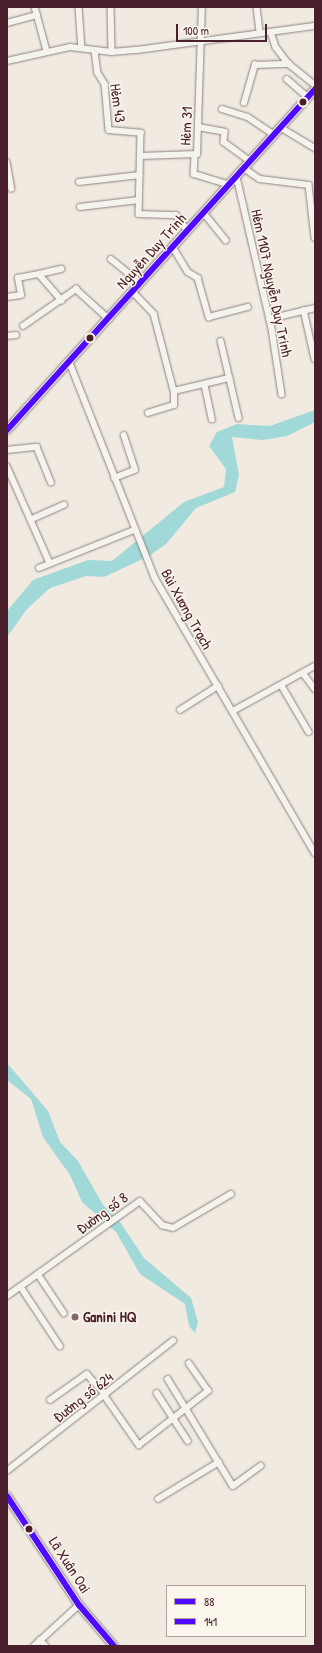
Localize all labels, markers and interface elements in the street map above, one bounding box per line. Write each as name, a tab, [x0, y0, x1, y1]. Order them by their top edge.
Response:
scale bar	[178, 16, 269, 42]
text: 100 m	[183, 22, 209, 39]
street label: Hẻm 43	[106, 82, 130, 124]
unlabelled marker	[298, 97, 308, 107]
street label: Hẻm 31	[176, 106, 196, 146]
street label: Hẻm 1107 Nguyễn Duy Trinh	[248, 208, 296, 358]
street label: Nguyễn Duy Trinh	[112, 210, 190, 292]
unlabelled marker	[85, 333, 95, 343]
street label: Bùi Xương Trạch	[158, 566, 216, 652]
street label: Đường số 8	[73, 1188, 131, 1238]
place label: Ganini HQ	[83, 1308, 137, 1326]
marker: Ganini HQ	[70, 1312, 80, 1322]
street label: Đường số 624	[49, 1368, 117, 1426]
unlabelled marker	[24, 1524, 34, 1534]
street label: Lã Xuân Oai	[45, 1533, 95, 1597]
legend	[166, 1585, 306, 1637]
text: 88	[204, 1593, 214, 1610]
text: 141	[204, 1613, 217, 1630]

